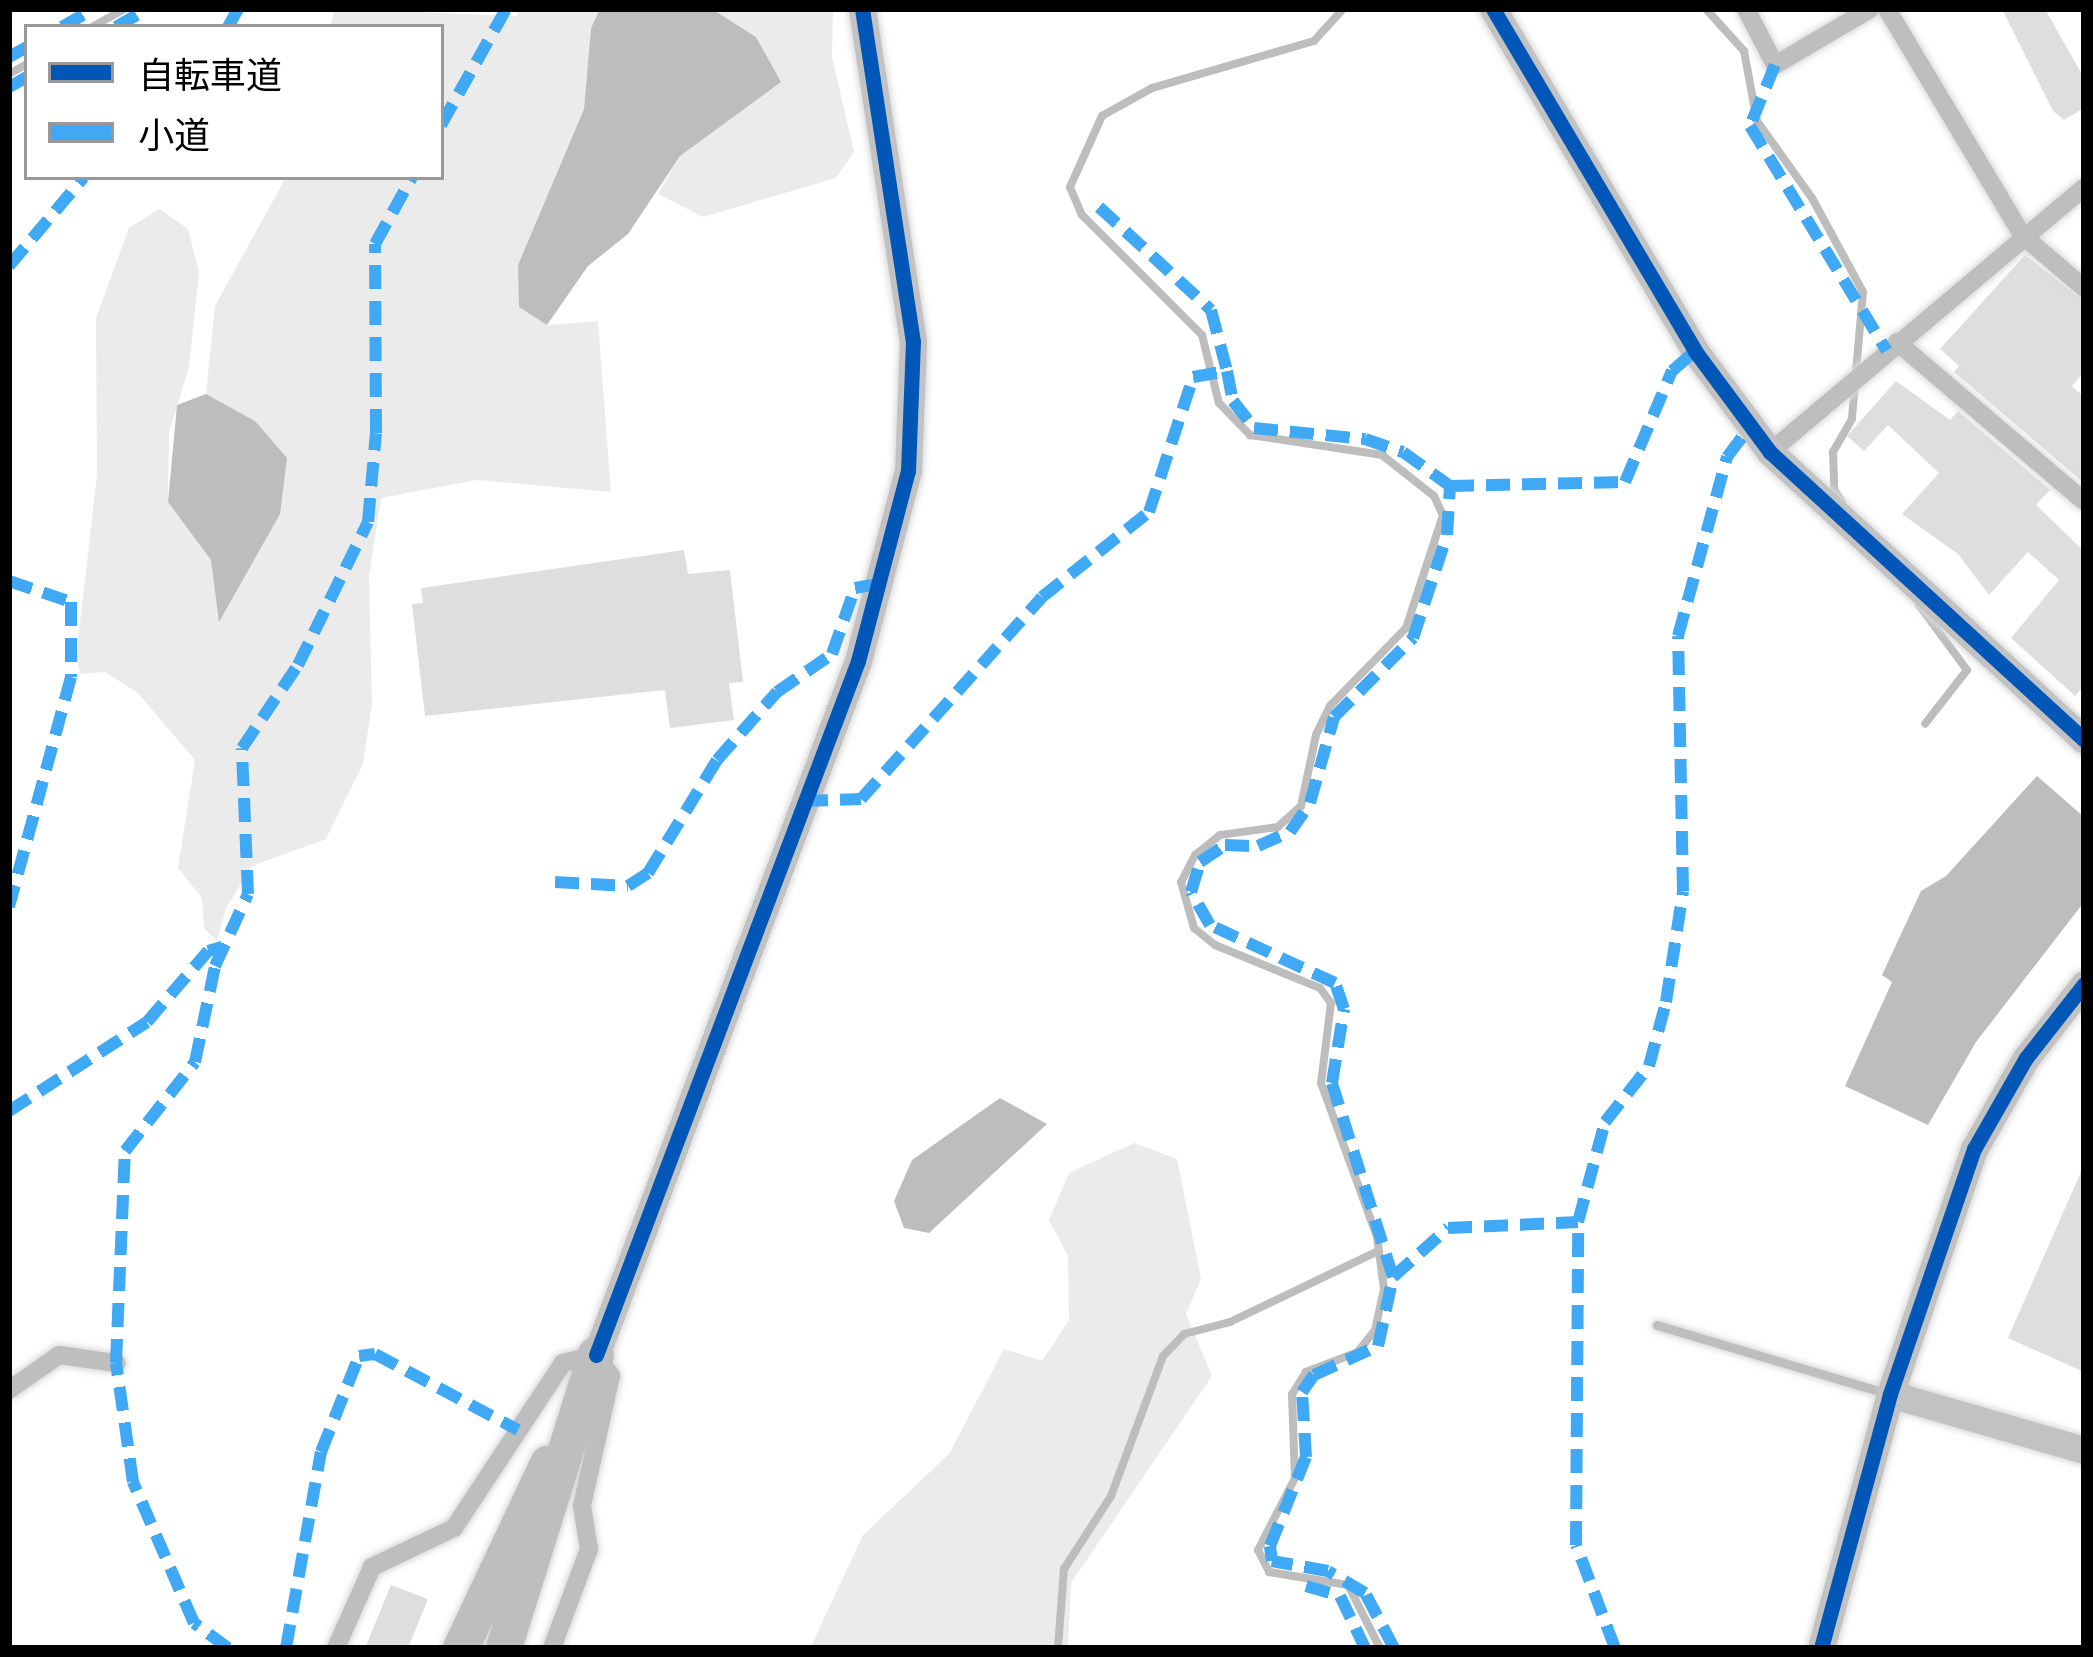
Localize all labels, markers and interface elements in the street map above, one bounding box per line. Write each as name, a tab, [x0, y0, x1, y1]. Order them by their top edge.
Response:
legend	[24, 24, 444, 180]
text: 自転車道	[138, 59, 282, 95]
text: 小道	[138, 119, 210, 155]

